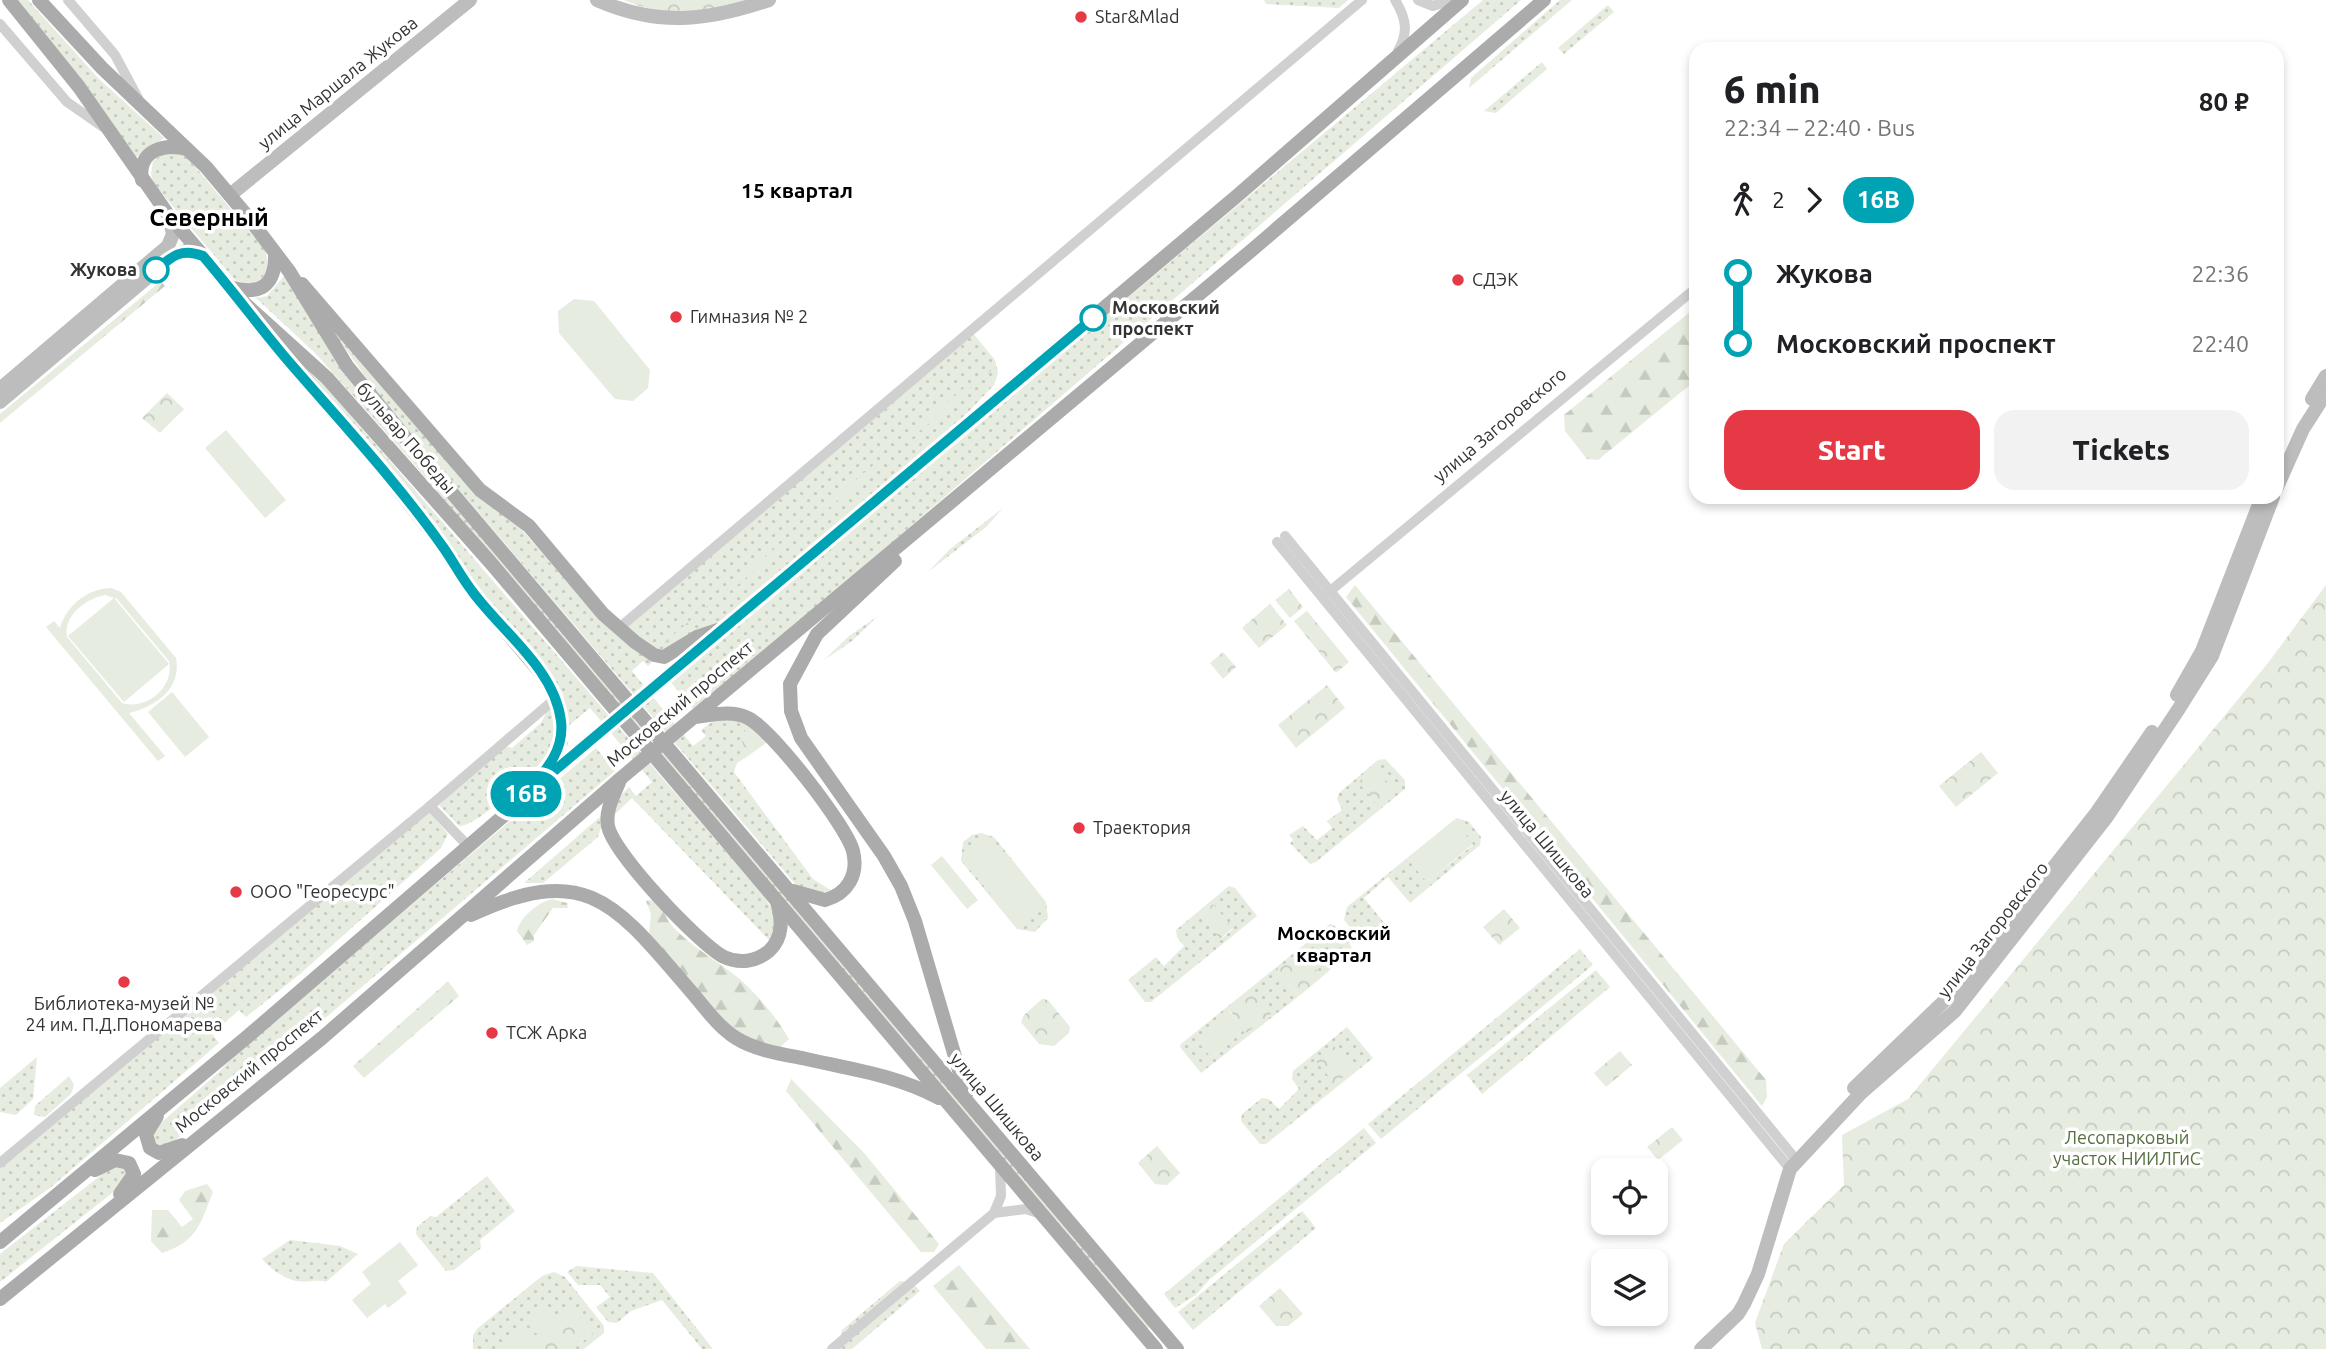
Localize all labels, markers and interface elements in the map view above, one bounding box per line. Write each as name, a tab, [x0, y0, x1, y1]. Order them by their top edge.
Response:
place label: Star&Mlad	[1095, 6, 1180, 26]
marker: Star&Mlad	[1073, 9, 1089, 25]
street label: улица Маршала Жукова	[254, 12, 421, 153]
text: 6 min	[1724, 68, 1821, 110]
text: 80 ₽	[2199, 87, 2249, 116]
text: 22:34 – 22:40 · Bus	[1724, 115, 1915, 140]
district label: 15 квартал	[741, 178, 853, 202]
icon: walk	[1724, 181, 1762, 219]
icon: forward	[1795, 181, 1833, 219]
text: 16В	[1857, 186, 1900, 213]
text: 2	[1772, 187, 1785, 212]
district label: Северный	[149, 204, 269, 231]
marker: Жукова	[143, 257, 169, 283]
place label: Жукова	[70, 259, 137, 279]
text: Жукова	[1776, 259, 1873, 288]
text: 22:36	[2191, 261, 2249, 286]
place label: СДЭК	[1472, 269, 1518, 289]
marker: СДЭК	[1450, 272, 1466, 288]
place label: Московский проспект	[1112, 297, 1220, 338]
marker: Московский проспект	[1080, 305, 1106, 331]
place label: Гимназия № 2	[690, 306, 808, 326]
marker: Гимназия № 2	[668, 309, 684, 325]
text: Московский проспект	[1776, 329, 2056, 358]
text: 22:40	[2191, 331, 2249, 356]
street label: улица Загоровского	[1429, 363, 1570, 486]
street label: бульвар Победы	[353, 378, 460, 497]
button: Start	[1724, 410, 1980, 490]
button: Tickets	[1994, 410, 2249, 490]
street label: Московский проспект	[602, 636, 756, 770]
line badge: 16В	[486, 771, 566, 817]
text: 16В	[505, 780, 547, 807]
street label: улица Шишкова	[1497, 785, 1599, 901]
place label: Траектория	[1093, 817, 1191, 837]
marker: Траектория	[1071, 820, 1087, 836]
street label: улица Загоровского	[1933, 857, 2052, 1001]
place label: ООО "Георесурс"	[250, 881, 395, 901]
marker: ООО "Георесурс"	[228, 884, 244, 900]
district label: Московский квартал	[1277, 922, 1391, 966]
marker: Библиотека-музей № 24 им. П.Д.Пономарева	[116, 974, 132, 990]
place label: Библиотека-музей № 24 им. П.Д.Пономарева	[25, 993, 223, 1034]
street label: Московский проспект	[170, 1004, 326, 1136]
place label: ТСЖ Арка	[506, 1022, 587, 1042]
marker: ТСЖ Арка	[484, 1025, 500, 1041]
street label: улица Шишкова	[947, 1048, 1049, 1164]
park label: Лесопарковый участок НИИЛГиС	[2053, 1127, 2201, 1168]
map controls	[1591, 1158, 1668, 1326]
button: locate	[1591, 1158, 1668, 1235]
button: layers	[1591, 1249, 1668, 1326]

